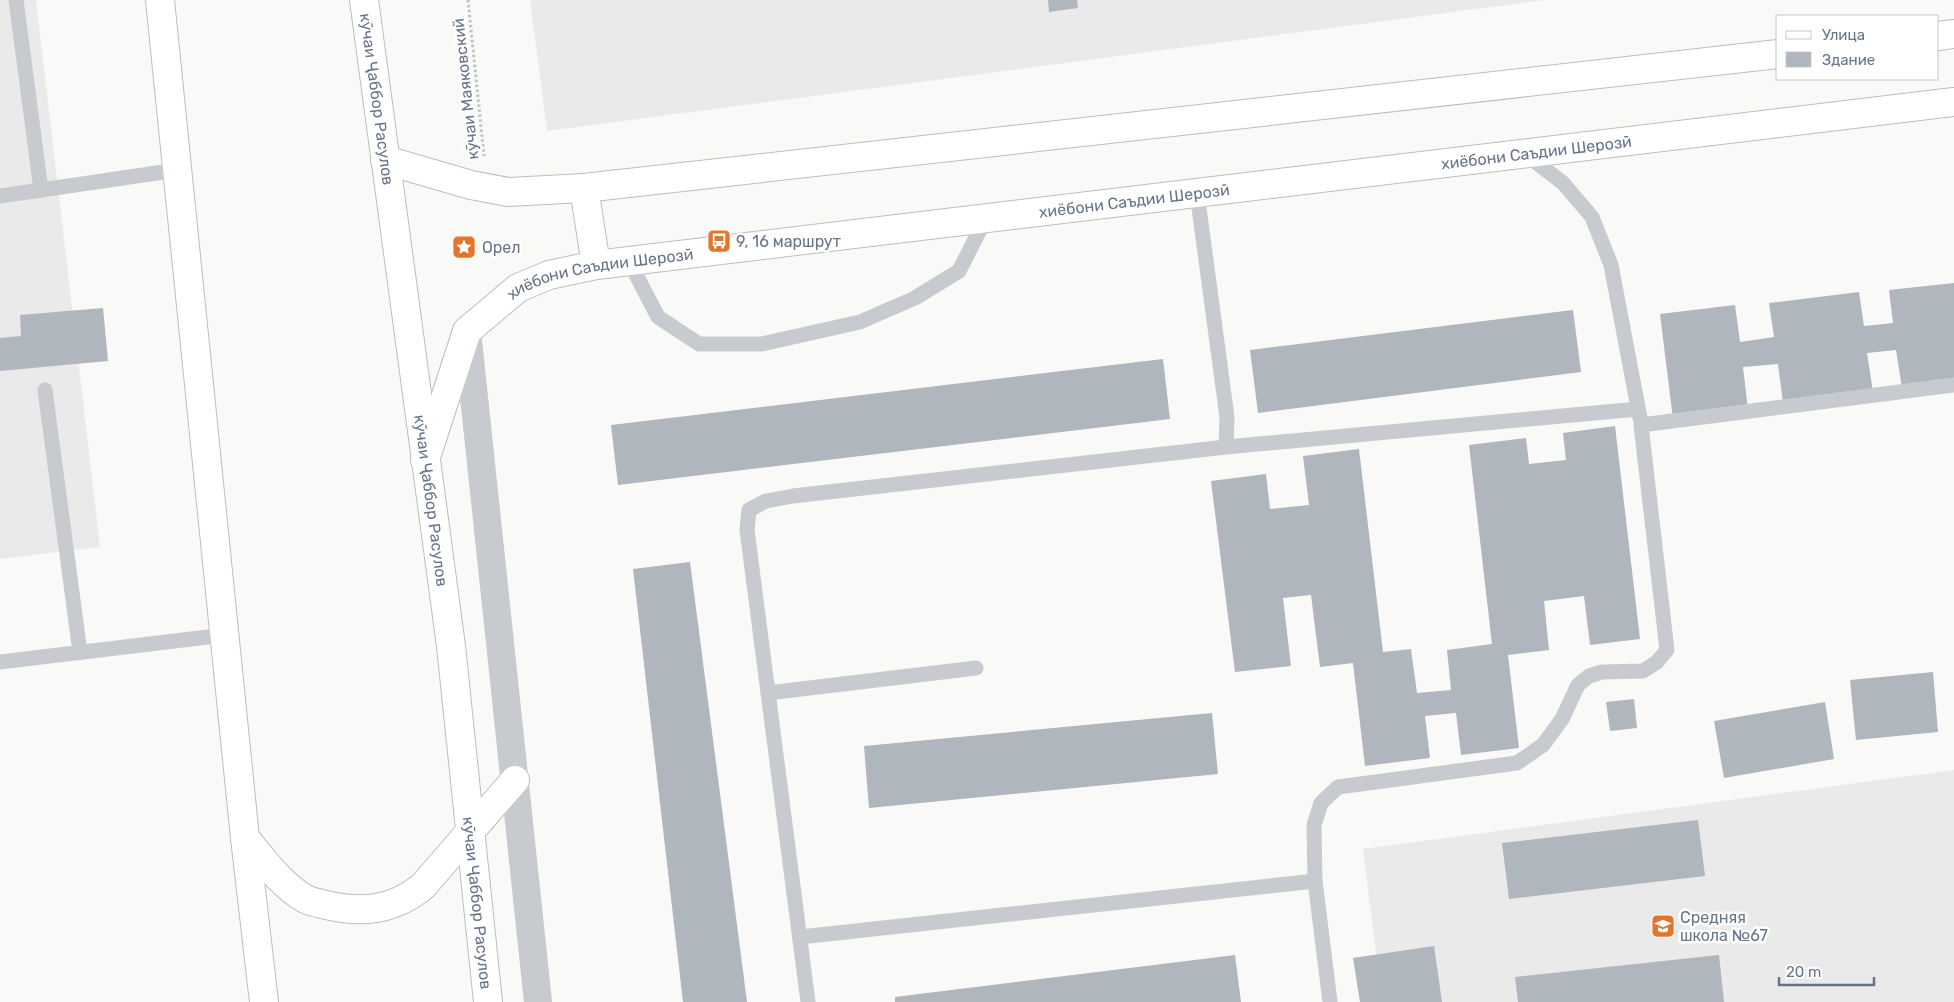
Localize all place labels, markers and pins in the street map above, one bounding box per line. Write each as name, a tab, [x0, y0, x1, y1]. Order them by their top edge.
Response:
bus stop icon: 9, 16 маршрут	[706, 228, 732, 254]
place label: 9, 16 маршрут	[736, 232, 841, 251]
place icon: Орел	[451, 234, 477, 260]
place label: Орел	[482, 238, 521, 257]
place label: Средняя школа №67	[1680, 908, 1768, 945]
school or university icon: Средняя школа №67	[1650, 913, 1676, 939]

